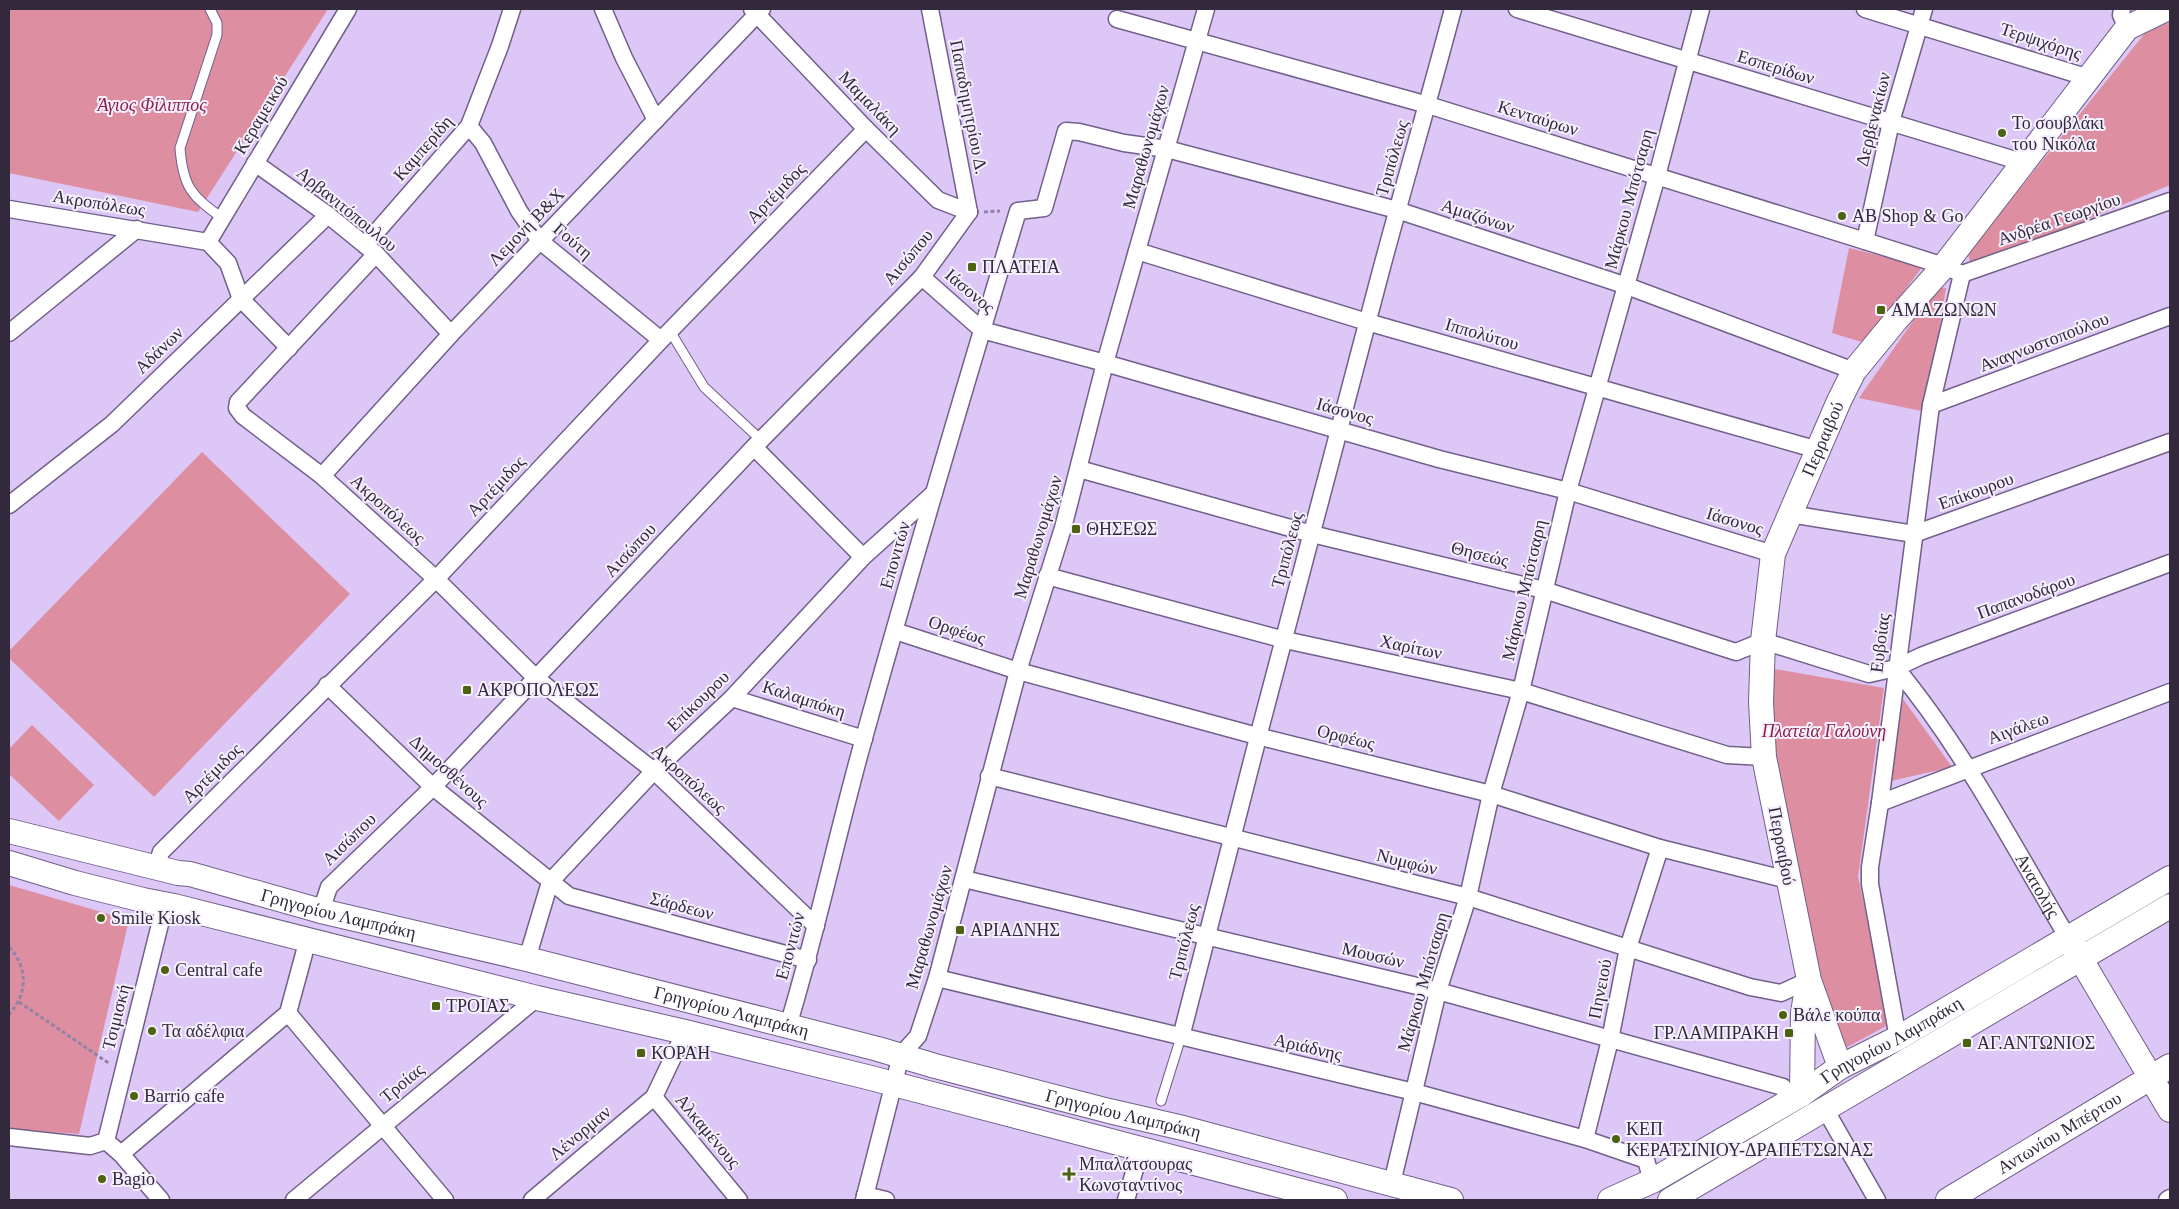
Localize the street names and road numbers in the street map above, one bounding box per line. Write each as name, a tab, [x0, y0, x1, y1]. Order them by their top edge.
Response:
street label: Τερψιχόρης	[1998, 18, 2084, 64]
street label: Παπαδημητρίου Δ.	[946, 38, 992, 176]
street label: Εσπερίδων	[1735, 46, 1817, 88]
street label: Μαμαλάκη	[835, 67, 905, 139]
street label: Δερβενακίων	[1852, 70, 1894, 168]
street label: Κεραμεικού	[230, 72, 292, 158]
street label: Μαραθωνομάχων	[1119, 83, 1173, 211]
street label: Κενταύρων	[1495, 96, 1581, 140]
street label: Καμπερίδη	[389, 111, 457, 185]
street label: Τριπόλεως	[1372, 118, 1412, 198]
street label: Μάρκου Μπότσαρη	[1601, 127, 1657, 271]
street label: Αρτέμιδος	[742, 159, 810, 227]
street label: Αρβανιτόπουλου	[293, 162, 401, 256]
street label: Λεμονή Β&Χ	[484, 184, 568, 270]
street label: Ακροπόλεως	[51, 186, 147, 220]
street label: Ανδρέα Γεωργίου	[1995, 189, 2123, 249]
street label: Αμαζόνων	[1439, 195, 1517, 237]
street label: Γούτη	[549, 219, 597, 263]
street label: Αισώπου	[879, 225, 937, 289]
street label: Ιάσονος	[941, 265, 999, 317]
street label: Αναγνωστοπούλου	[1977, 308, 2111, 376]
street label: Ιππολύτου	[1443, 314, 1521, 354]
street label: Αδάνων	[131, 322, 187, 378]
street label: Ιάσονος	[1314, 393, 1376, 429]
street label: Περραιβού	[1798, 398, 1848, 479]
street label: Αρτέμιδος	[463, 451, 529, 521]
street label: Επίκουρου	[1936, 468, 2016, 514]
street label: Ακροπόλεως	[347, 470, 429, 548]
street label: Μαραθωνομάχων	[1010, 473, 1066, 601]
street label: Ιάσονος	[1704, 503, 1766, 539]
street label: Τριπόλεως	[1267, 510, 1307, 590]
street label: Μάρκου Μπότσαρη	[1498, 517, 1550, 663]
street label: Αισώπου	[600, 519, 660, 581]
street label: Επονιτών	[876, 519, 914, 591]
street label: Θησεώς	[1449, 537, 1511, 571]
street label: Παπανοδάρου	[1974, 569, 2078, 623]
street label: Ορφέως	[926, 611, 988, 649]
street label: Ευβοίας	[1866, 612, 1894, 674]
street label: Χαρίτων	[1378, 631, 1444, 663]
street label: Επίκουρου	[663, 667, 733, 735]
street label: Καλαμπόκη	[760, 676, 848, 722]
street label: Αιγάλεω	[1985, 708, 2051, 748]
street label: Ορφέως	[1315, 720, 1377, 754]
street label: Δημοσθένους	[406, 731, 492, 811]
street label: Αρτέμιδος	[178, 739, 246, 807]
street label: Ακροπόλεως	[648, 740, 730, 818]
street label: Περραιβού	[1765, 805, 1799, 887]
street label: Αισώπου	[318, 809, 380, 869]
street label: Νυμφών	[1375, 845, 1439, 879]
street label: Ανατολής	[2011, 850, 2064, 921]
street label: Μαραθωνομάχων	[902, 863, 956, 991]
street label: Γρηγορίου Λαμπράκη	[259, 885, 418, 943]
street label: Σάρδεων	[648, 888, 716, 924]
street label: Τριπόλεως	[1165, 902, 1203, 982]
street label: Επονιτών	[771, 910, 809, 982]
street label: Μάρκου Μπότσαρη	[1393, 910, 1453, 1054]
street label: Μουσών	[1340, 938, 1406, 972]
street label: Πηνειού	[1584, 957, 1616, 1021]
street label: Τσιμισκή	[98, 982, 134, 1052]
street label: Γρηγορίου Λαμπράκη	[652, 982, 811, 1041]
street label: Γρηγορίου Λαμπράκη	[1816, 993, 1966, 1088]
street label: Αριάδνης	[1272, 1029, 1344, 1065]
street label: Τροίας	[376, 1059, 428, 1107]
street label: Γρηγορίου Λαμπράκη	[1044, 1085, 1203, 1142]
street label: Αντωνίου Μπέρτου	[1994, 1088, 2125, 1178]
street label: Αλκαμένους	[671, 1090, 745, 1172]
street label: Λένορμαν	[545, 1102, 615, 1164]

